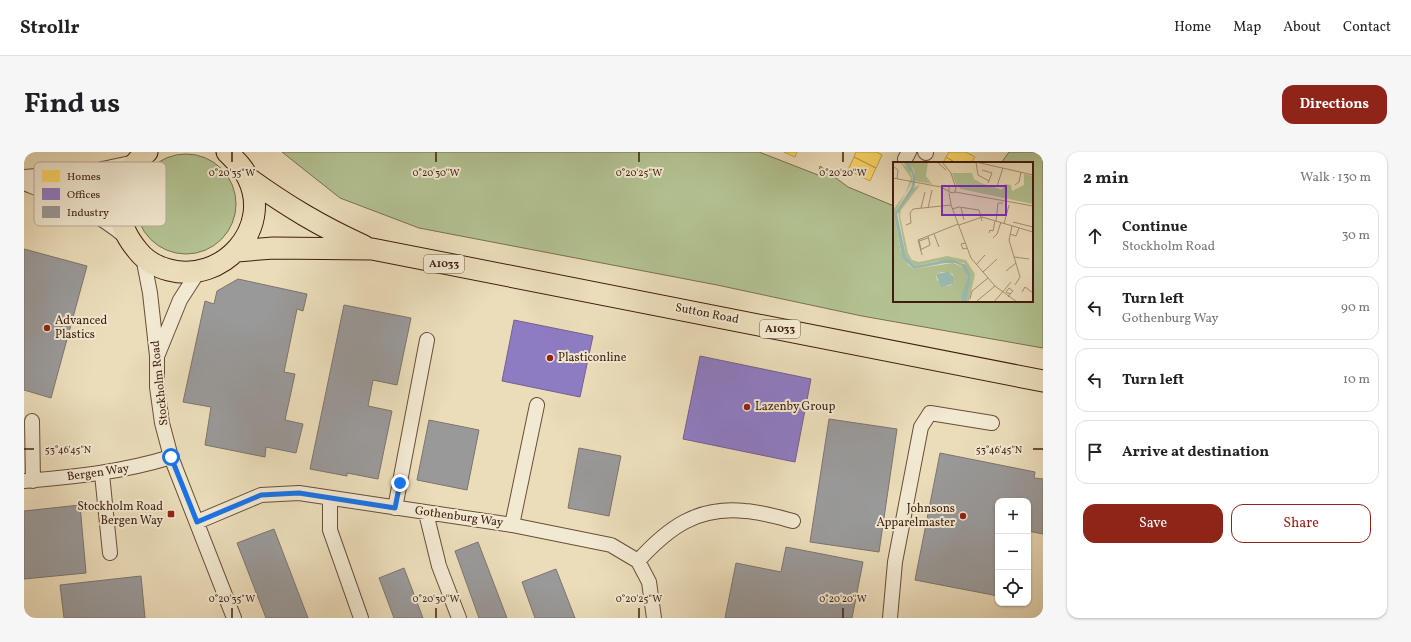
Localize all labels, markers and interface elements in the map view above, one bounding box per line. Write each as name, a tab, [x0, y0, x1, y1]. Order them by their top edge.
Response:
text: Strollr	[20, 15, 80, 41]
text: Home	[1174, 18, 1211, 37]
text: Map	[1233, 18, 1261, 37]
text: About	[1283, 18, 1321, 37]
text: Contact	[1343, 18, 1391, 37]
text: Find us	[24, 85, 120, 124]
button: Directions	[1282, 85, 1387, 124]
legend	[34, 162, 166, 226]
inset map	[893, 162, 1033, 302]
text: 0°20'35"W	[209, 166, 255, 180]
text: 0°20'30"W	[412, 166, 460, 180]
text: 0°20'25"W	[616, 166, 662, 180]
text: 0°20'20"W	[819, 166, 867, 180]
text: 2 min	[1083, 167, 1129, 190]
text: Walk · 130 m	[1300, 169, 1371, 187]
text: Homes	[67, 170, 101, 185]
text: Offices	[67, 188, 101, 203]
text: Industry	[67, 206, 109, 221]
text: Continue	[1122, 217, 1187, 238]
icon: ahead	[1084, 225, 1106, 247]
text: 30 m	[1342, 227, 1370, 245]
text: Stockholm Road	[1122, 238, 1215, 256]
road number: A1033	[424, 255, 464, 273]
text: Turn left	[1122, 289, 1184, 310]
icon: left	[1084, 297, 1106, 319]
text: 90 m	[1341, 299, 1370, 317]
street label: Sutton Road	[674, 300, 740, 328]
text: Gothenburg Way	[1122, 310, 1219, 328]
place label: Advanced Plastics	[55, 313, 108, 343]
road number: A1033	[760, 320, 800, 338]
marker: Advanced Plastics	[42, 323, 52, 333]
street label: Stockholm Road	[148, 339, 172, 427]
place label: Plasticonline	[558, 350, 627, 366]
marker: Plasticonline	[545, 353, 555, 363]
icon: left	[1084, 369, 1106, 391]
text: Turn left	[1122, 370, 1184, 391]
text: 10 m	[1343, 371, 1370, 389]
place label: Lazenby Group	[755, 399, 835, 415]
marker: Lazenby Group	[742, 402, 752, 412]
icon: arrive	[1084, 441, 1106, 463]
text: Arrive at destination	[1122, 442, 1269, 463]
text: 53°46'45"N	[45, 443, 92, 457]
text: 53°46'45"N	[976, 443, 1023, 457]
route start	[162, 448, 180, 466]
street label: Bergen Way	[66, 461, 131, 485]
route end	[391, 474, 409, 492]
map controls	[995, 498, 1031, 606]
button: +	[995, 498, 1031, 534]
place label: Stockholm Road Bergen Way	[77, 499, 163, 529]
place label: Johnsons Apparelmaster	[876, 501, 955, 531]
street label: Gothenburg Way	[414, 503, 505, 531]
button: Save	[1083, 504, 1223, 543]
button: Share	[1231, 504, 1371, 543]
marker: Stockholm Road Bergen Way	[166, 509, 176, 519]
marker: Johnsons Apparelmaster	[958, 511, 968, 521]
button: −	[995, 534, 1031, 570]
button: locate	[995, 570, 1031, 606]
text: 0°20'35"W	[209, 592, 255, 606]
text: 0°20'30"W	[412, 592, 460, 606]
text: 0°20'25"W	[616, 592, 662, 606]
text: 0°20'20"W	[819, 592, 867, 606]

